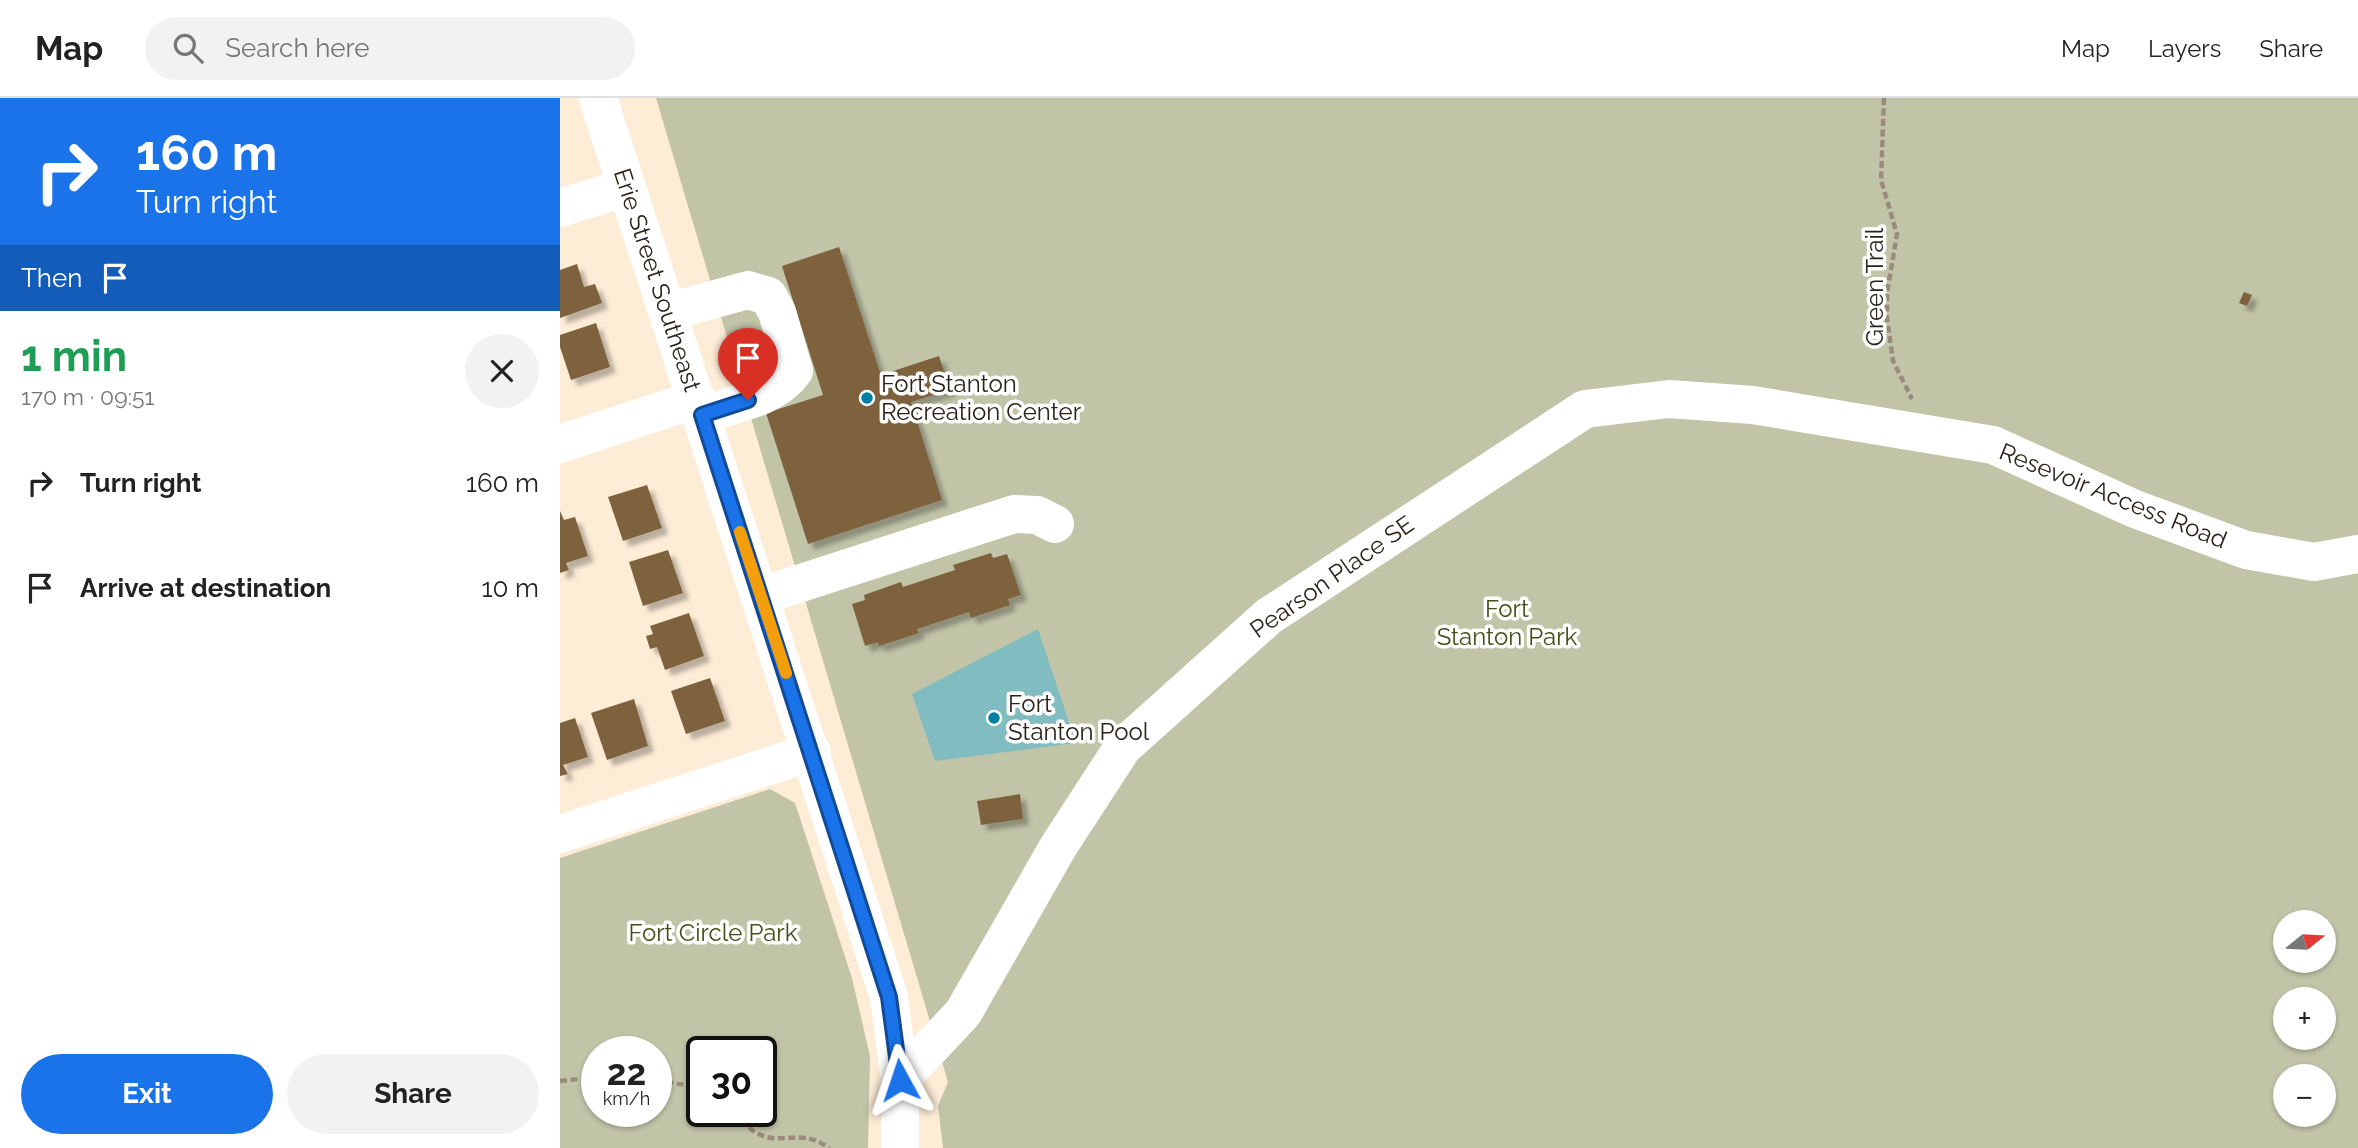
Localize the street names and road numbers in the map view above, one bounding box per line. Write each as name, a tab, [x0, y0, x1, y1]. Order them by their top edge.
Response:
street label: Erie Street Southeast	[608, 165, 707, 395]
street label: Green Trail	[1860, 227, 1889, 346]
street label: Resevoir Access Road	[1995, 437, 2231, 554]
street label: Pearson Place SE	[1244, 509, 1419, 644]

